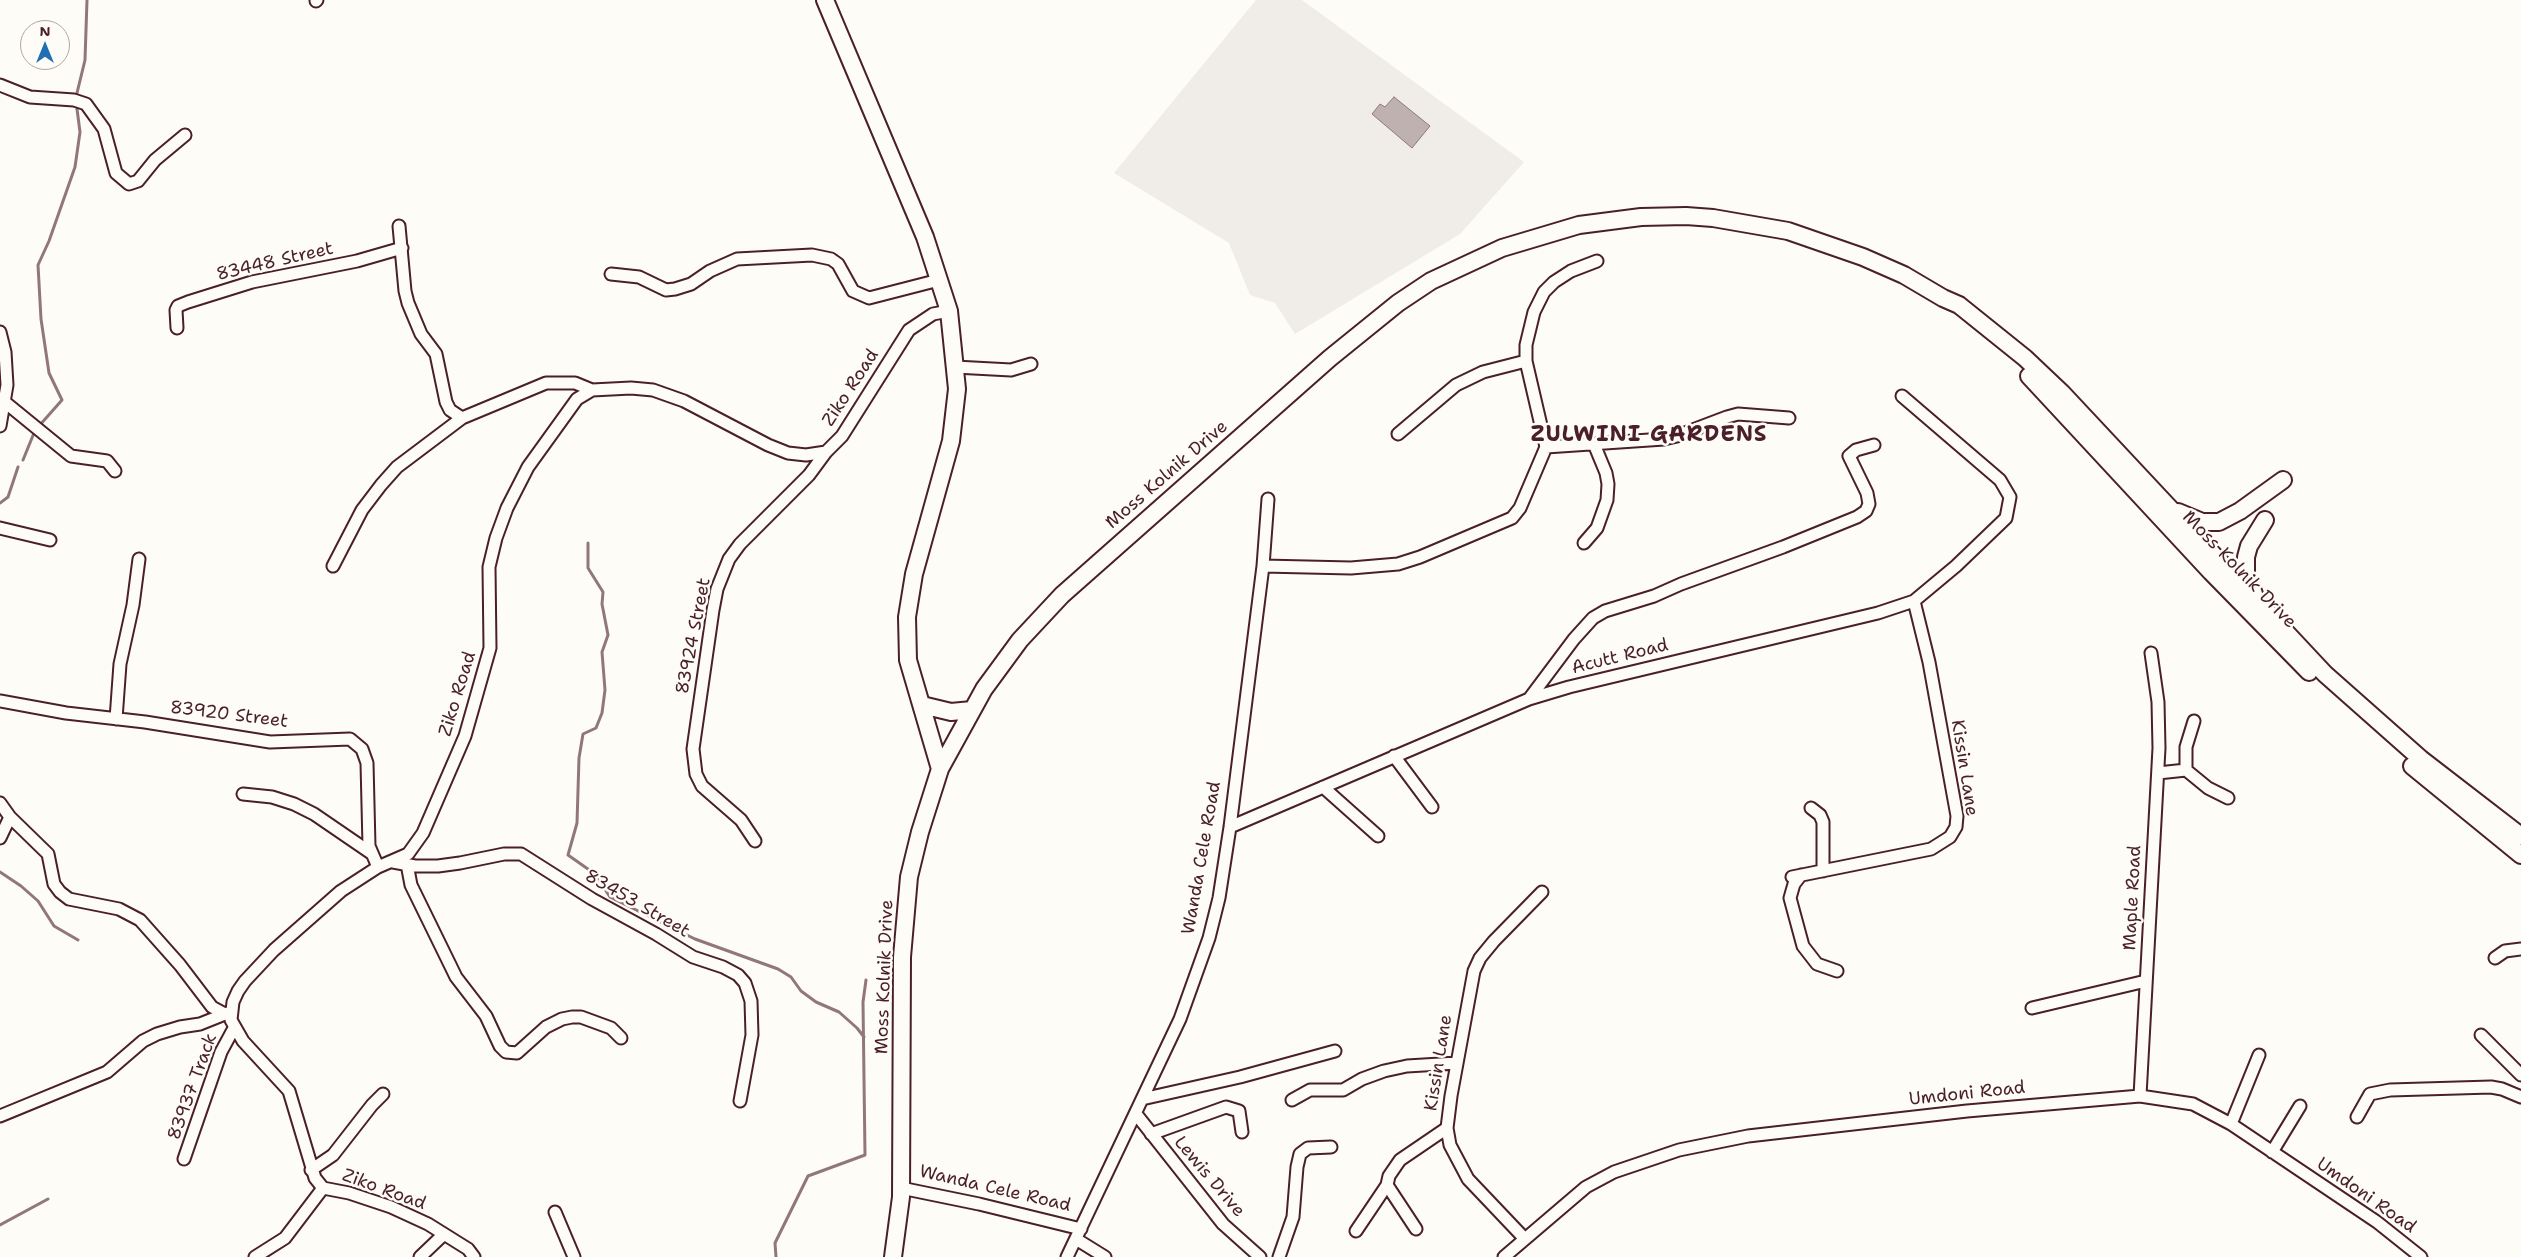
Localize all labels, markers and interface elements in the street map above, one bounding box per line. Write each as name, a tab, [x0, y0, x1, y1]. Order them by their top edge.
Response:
north arrow	[20, 20, 70, 70]
text: N	[39, 22, 51, 40]
street label: 83448 Street	[214, 238, 336, 286]
street label: Ziko Road	[818, 346, 884, 430]
street label: Moss Kolnik Drive	[1102, 416, 1232, 534]
district label: ZULWINI GARDENS	[1529, 422, 1769, 448]
street label: Moss Kolnik Drive	[2177, 507, 2301, 633]
street label: 83924 Street	[672, 576, 716, 696]
street label: Acutt Road	[1570, 635, 1670, 679]
street label: Ziko Road	[435, 649, 481, 739]
street label: 83920 Street	[169, 697, 289, 733]
street label: Kissin Lane	[1946, 718, 1982, 818]
street label: Wanda Cele Road	[1178, 780, 1226, 936]
street label: Maple Road	[2119, 845, 2147, 951]
street label: 83453 Street	[581, 865, 693, 943]
street label: Moss Kolnik Drive	[872, 899, 898, 1055]
street label: Kissin Lane	[1421, 1013, 1457, 1113]
street label: 83937 Track	[164, 1031, 222, 1143]
street label: Umdoni Road	[1908, 1077, 2026, 1111]
street label: Lewis Drive	[1169, 1132, 1249, 1222]
street label: Umdoni Road	[2312, 1154, 2420, 1238]
street label: Wanda Cele Road	[917, 1161, 1073, 1217]
street label: Ziko Road	[339, 1165, 429, 1215]

